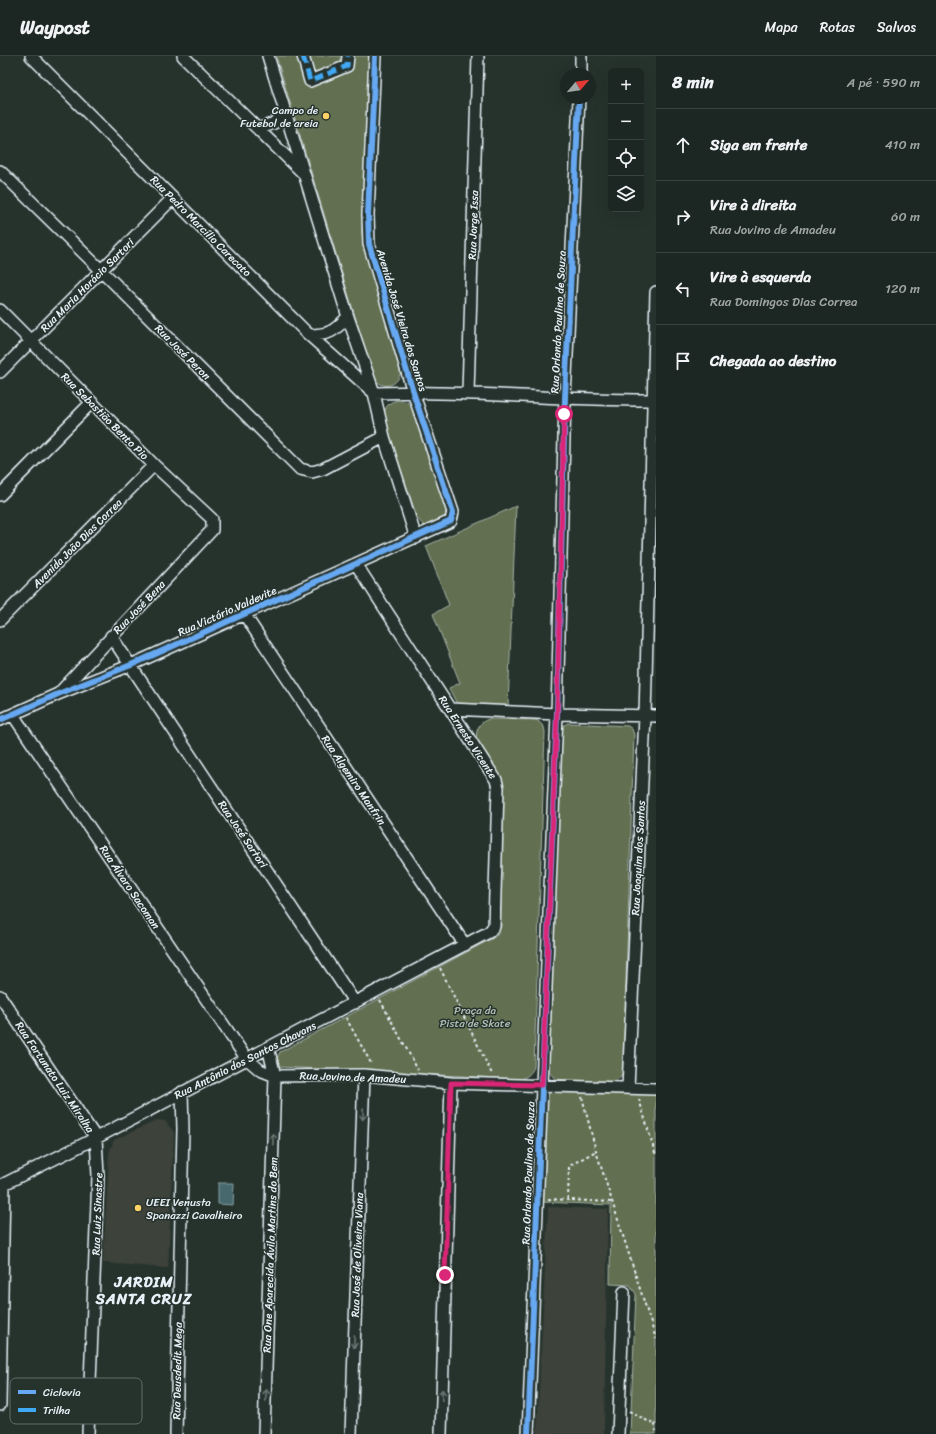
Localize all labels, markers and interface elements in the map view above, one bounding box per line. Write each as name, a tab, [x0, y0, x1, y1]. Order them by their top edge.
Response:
text: Waypost	[20, 11, 90, 44]
text: Mapa	[765, 15, 798, 40]
text: Rotas	[820, 15, 855, 40]
text: Salvos	[877, 15, 916, 40]
text: 8 min	[672, 67, 714, 97]
north arrow	[560, 68, 596, 104]
map controls	[608, 68, 644, 212]
button: +	[608, 68, 644, 104]
text: A pé · 590 m	[847, 71, 920, 94]
place label: Campo de Futebol de areia	[240, 101, 319, 133]
button: −	[608, 104, 644, 140]
marker: Campo de Futebol de areia	[321, 111, 331, 121]
text: Siga em frente	[710, 132, 807, 158]
text: 410 m	[885, 133, 920, 156]
icon: ahead	[672, 134, 694, 156]
button: locate	[608, 140, 644, 176]
street label: Rua Pedro Marcílio Carecato	[145, 171, 256, 282]
button: layers	[608, 176, 644, 212]
street label: Rua Jorge Issa	[463, 189, 484, 260]
text: Vire à direita	[710, 192, 796, 218]
text: 60 m	[891, 205, 920, 228]
icon: right	[672, 206, 694, 228]
text: Rua Jovino de Amadeu	[710, 218, 836, 241]
street label: Rua Maria Horácio Sartori	[36, 233, 140, 337]
street label: Avenida José Vieira dos Santos	[370, 246, 432, 394]
street label: Rua Orlando Paulino de Souza	[545, 250, 572, 394]
text: Vire à esquerda	[710, 264, 811, 290]
text: 120 m	[885, 277, 920, 300]
icon: left	[672, 278, 694, 300]
text: Rua Domingos Dias Correa	[710, 290, 858, 313]
street label: Rua José Peron	[150, 320, 215, 385]
text: Chegada ao destino	[710, 348, 836, 374]
icon: arrive	[672, 350, 694, 372]
street label: Rua Sebastião Bento Pio	[56, 368, 153, 465]
route start	[555, 405, 573, 423]
street label: Avenida João Dias Correa	[27, 494, 127, 594]
street label: Rua José Bena	[108, 575, 171, 639]
street label: Rua Victório Valdevite	[175, 581, 280, 642]
street label: Rua Ernesto Vicente	[433, 692, 502, 783]
street label: Rua Algemiro Manfrin	[316, 731, 391, 829]
street label: Rua José Sartori	[213, 796, 273, 873]
street label: Rua Joaquim dos Santos	[626, 799, 651, 916]
street label: Rua Álvaro Sacoman	[94, 841, 165, 933]
park label: Praça da Pista de Skate	[440, 1001, 511, 1033]
street label: Rua Antônio dos Santos Chavans	[171, 1016, 320, 1105]
street label: Rua Fortunato Luiz Miralha	[10, 1018, 99, 1137]
street label: Rua Jovino de Amadeu	[299, 1066, 407, 1089]
street label: Rua Orlando Paulino de Souza	[517, 1101, 541, 1245]
one-way arrow	[359, 1107, 366, 1120]
one-way arrow	[269, 1133, 277, 1146]
street label: Rua One Aparecida Ávila Martins do Bem	[258, 1156, 283, 1353]
street label: Rua Luiz Sinastre	[87, 1172, 108, 1256]
street label: Rua José de Oliveira Viana	[346, 1192, 369, 1318]
place label: UEEI Venusta Spanazzi Cavalheiro	[146, 1193, 243, 1225]
marker: UEEI Venusta Spanazzi Cavalheiro	[133, 1203, 143, 1213]
route end	[436, 1266, 454, 1284]
district label: JARDIM SANTA CRUZ	[94, 1269, 193, 1312]
street label: Rua Deusdedit Mega	[167, 1322, 188, 1420]
one-way arrow	[350, 1335, 358, 1348]
legend	[10, 1378, 142, 1424]
text: Ciclovia	[43, 1383, 81, 1402]
one-way arrow	[262, 1389, 269, 1402]
one-way arrow	[438, 1389, 446, 1402]
text: Trilha	[43, 1401, 71, 1420]

